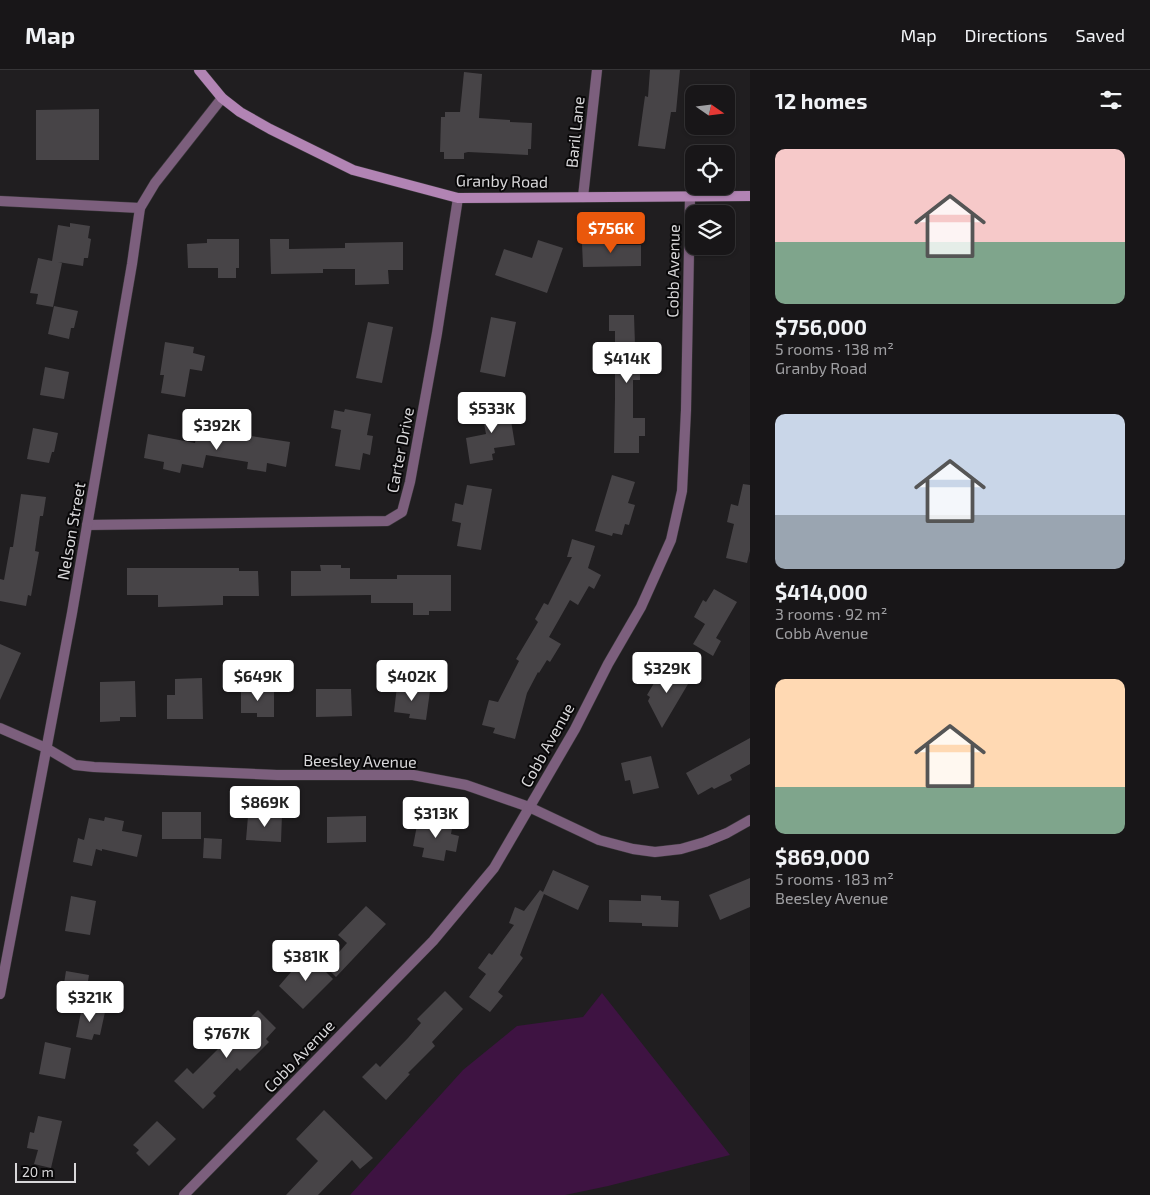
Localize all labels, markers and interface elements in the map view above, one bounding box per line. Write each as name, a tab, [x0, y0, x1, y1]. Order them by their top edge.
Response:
text: Map	[25, 20, 75, 49]
text: Map	[900, 24, 937, 46]
text: Directions	[965, 24, 1048, 46]
text: Saved	[1076, 24, 1125, 46]
north arrow	[685, 85, 735, 135]
map controls	[685, 85, 735, 255]
icon: filters	[1097, 86, 1125, 114]
text: 12 homes	[775, 88, 867, 113]
street label: Baril Lane	[561, 95, 588, 169]
button: locate	[685, 145, 735, 195]
street label: Granby Road	[456, 170, 548, 191]
icon: home	[905, 181, 995, 271]
button: layers	[685, 205, 735, 255]
pin: $756K	[576, 212, 646, 254]
text: $756K	[588, 218, 634, 237]
street label: Cobb Avenue	[662, 224, 683, 318]
text: $756,000	[775, 314, 867, 339]
text: 5 rooms · 138 m²	[775, 339, 894, 358]
pin: $414K	[592, 342, 662, 384]
text: $414K	[604, 348, 650, 367]
text: Granby Road	[775, 358, 867, 377]
pin: $533K	[457, 392, 527, 434]
text: $533K	[469, 398, 515, 417]
street label: Carter Drive	[382, 406, 417, 494]
pin: $392K	[182, 408, 252, 451]
text: $392K	[193, 415, 241, 434]
icon: home	[905, 446, 995, 536]
street label: Nelson Street	[53, 480, 88, 581]
text: $414,000	[775, 579, 868, 604]
text: 3 rooms · 92 m²	[775, 604, 887, 623]
text: Cobb Avenue	[775, 623, 868, 642]
pin: $329K	[632, 652, 702, 694]
text: $329K	[643, 658, 691, 677]
pin: $649K	[223, 660, 293, 702]
pin: $402K	[377, 660, 447, 702]
text: $649K	[234, 666, 282, 685]
text: $402K	[387, 666, 437, 685]
street label: Cobb Avenue	[516, 699, 577, 790]
icon: home	[905, 711, 995, 801]
street label: Beesley Avenue	[303, 750, 417, 771]
pin: $869K	[230, 786, 300, 828]
text: $869K	[241, 792, 289, 811]
pin: $313K	[401, 796, 471, 839]
text: $313K	[414, 803, 458, 822]
text: $869,000	[775, 844, 870, 869]
text: 5 rooms · 183 m²	[775, 869, 894, 888]
text: Beesley Avenue	[775, 888, 888, 907]
pin: $381K	[271, 940, 341, 982]
text: $381K	[283, 946, 329, 965]
pin: $321K	[55, 980, 125, 1023]
text: $321K	[68, 987, 112, 1006]
pin: $767K	[192, 1016, 262, 1059]
street label: Cobb Avenue	[259, 1016, 338, 1096]
text: $767K	[204, 1023, 250, 1042]
scale bar	[15, 1160, 76, 1183]
text: 20 m	[22, 1163, 54, 1180]

